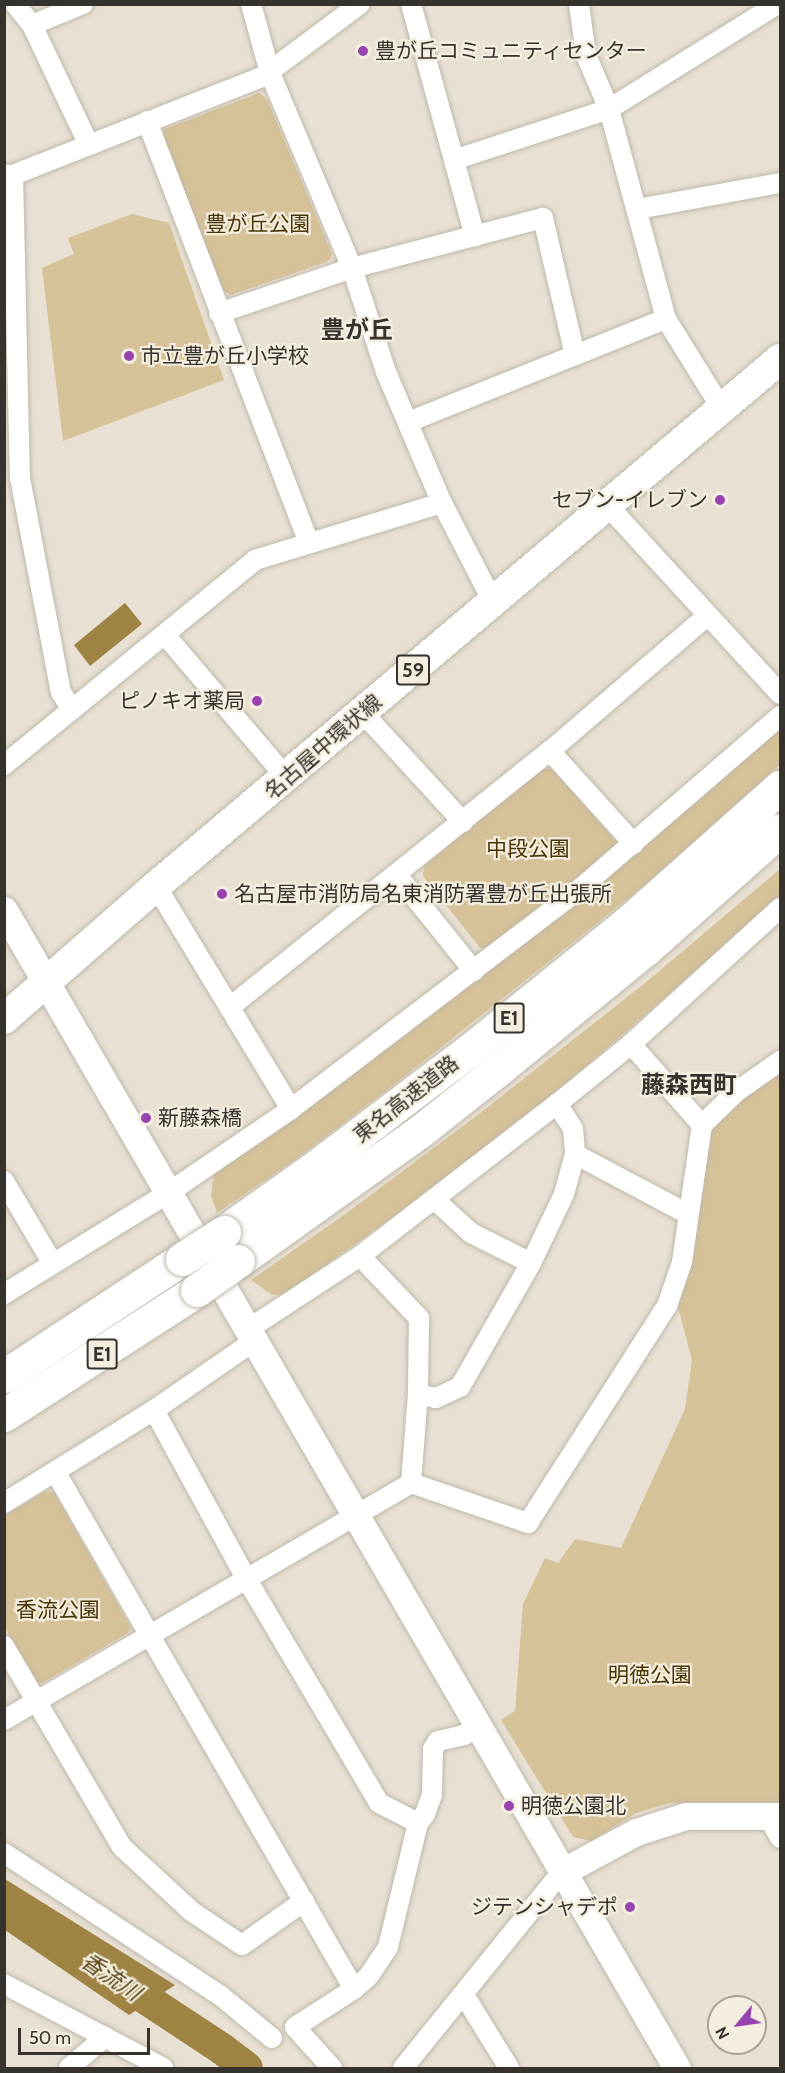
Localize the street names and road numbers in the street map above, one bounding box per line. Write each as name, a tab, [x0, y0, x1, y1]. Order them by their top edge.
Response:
road number: 59	[395, 653, 431, 687]
street label: 名古屋中環状線	[259, 689, 387, 805]
road number: E1	[492, 1001, 526, 1035]
street label: 東名高速道路	[349, 1050, 463, 1148]
road number: E1	[86, 1337, 118, 1371]

